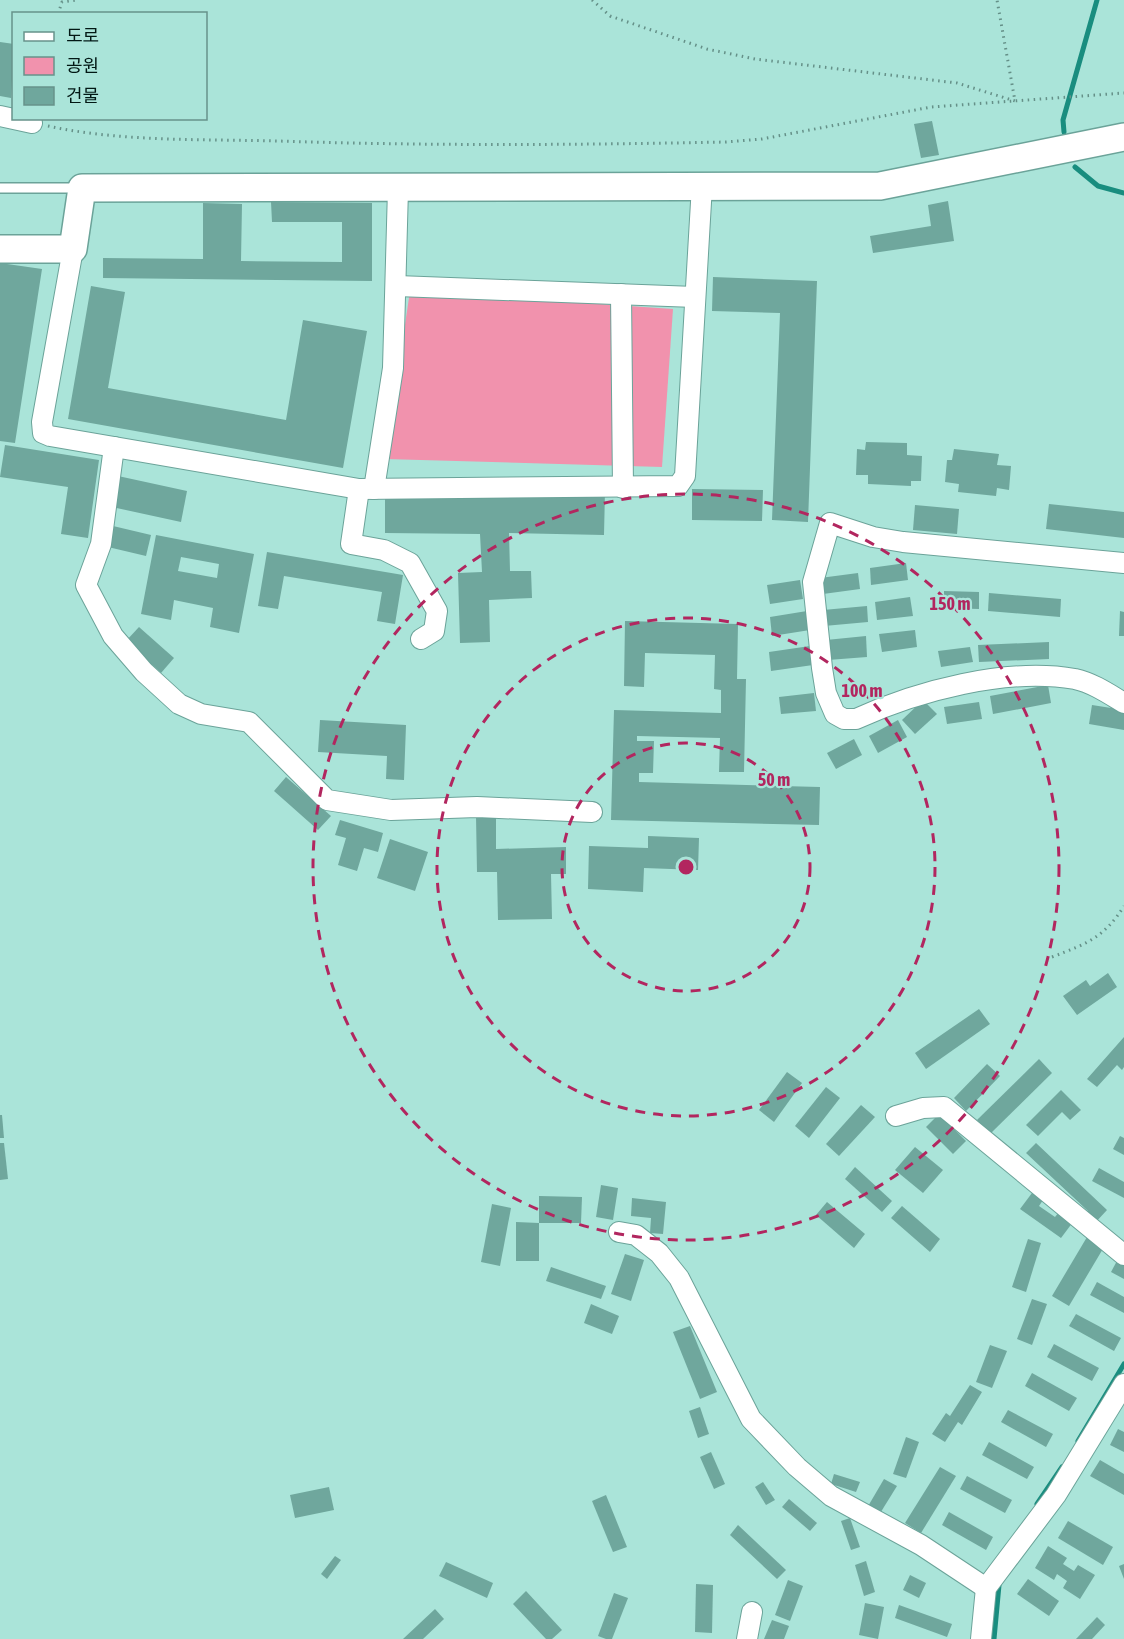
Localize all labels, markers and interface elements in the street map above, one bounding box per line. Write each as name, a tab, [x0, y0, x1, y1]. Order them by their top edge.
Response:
legend	[12, 12, 207, 120]
text: 도로	[66, 25, 99, 46]
text: 공원	[66, 55, 99, 76]
text: 건물	[66, 85, 99, 106]
text: 150 m	[930, 593, 970, 614]
text: 100 m	[842, 680, 882, 701]
text: 50 m	[758, 769, 790, 790]
centre of rings	[676, 857, 696, 877]

